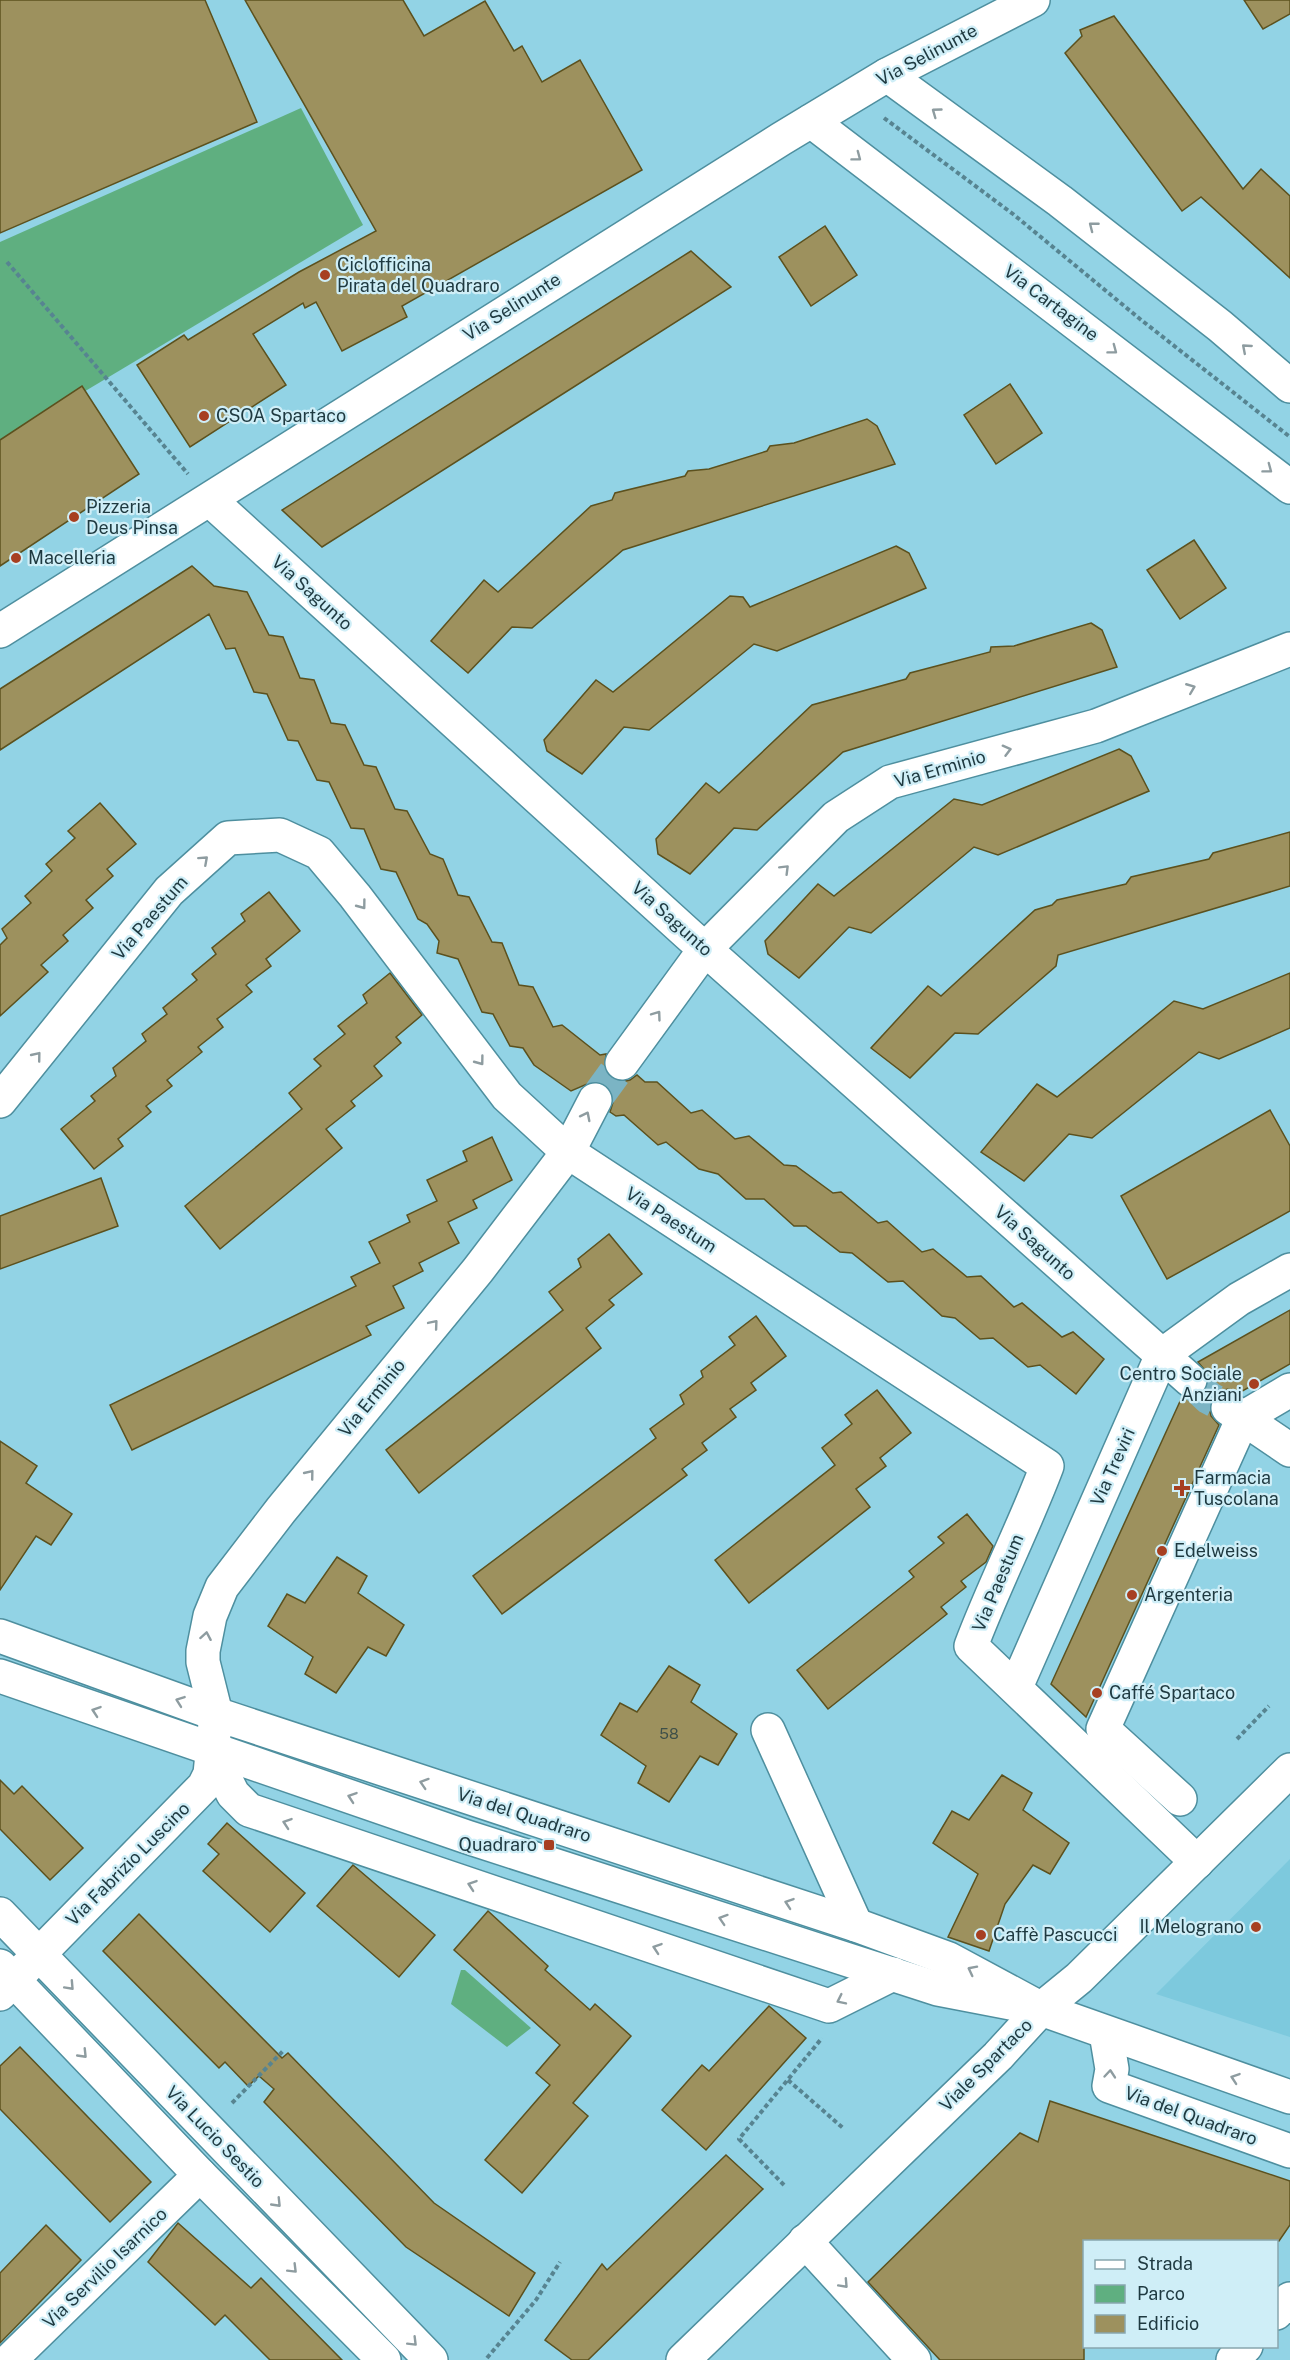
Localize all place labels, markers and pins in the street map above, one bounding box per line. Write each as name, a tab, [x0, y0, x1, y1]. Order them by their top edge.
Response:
place label: Ciclofficina Pirata del Quadraro	[337, 254, 500, 296]
marker: Ciclofficina Pirata del Quadraro	[318, 268, 332, 282]
place label: CSOA Spartaco	[216, 405, 346, 426]
marker: CSOA Spartaco	[197, 409, 211, 423]
place label: Pizzeria Deus Pinsa	[86, 496, 178, 538]
marker: Pizzeria Deus Pinsa	[67, 510, 81, 524]
place label: Macelleria	[28, 547, 116, 568]
marker: Macelleria	[9, 551, 23, 565]
place label: Centro Sociale Anziani	[1120, 1363, 1242, 1405]
marker: Centro Sociale Anziani	[1247, 1377, 1261, 1391]
place label: Farmacia Tuscolana	[1194, 1467, 1279, 1509]
marker: Farmacia Tuscolana	[1175, 1481, 1189, 1495]
place label: Edelweiss	[1174, 1540, 1258, 1561]
marker: Edelweiss	[1155, 1544, 1169, 1558]
place label: Argenteria	[1144, 1584, 1233, 1605]
marker: Argenteria	[1125, 1588, 1139, 1602]
place label: Caffé Spartaco	[1109, 1682, 1235, 1703]
marker: Caffé Spartaco	[1090, 1686, 1104, 1700]
place label: Quadraro	[459, 1834, 537, 1856]
marker: Quadraro	[542, 1838, 556, 1852]
place label: Il Melograno	[1140, 1916, 1244, 1937]
marker: Il Melograno	[1249, 1920, 1263, 1934]
place label: Caffè Pascucci	[993, 1924, 1117, 1945]
marker: Caffè Pascucci	[974, 1928, 988, 1942]

